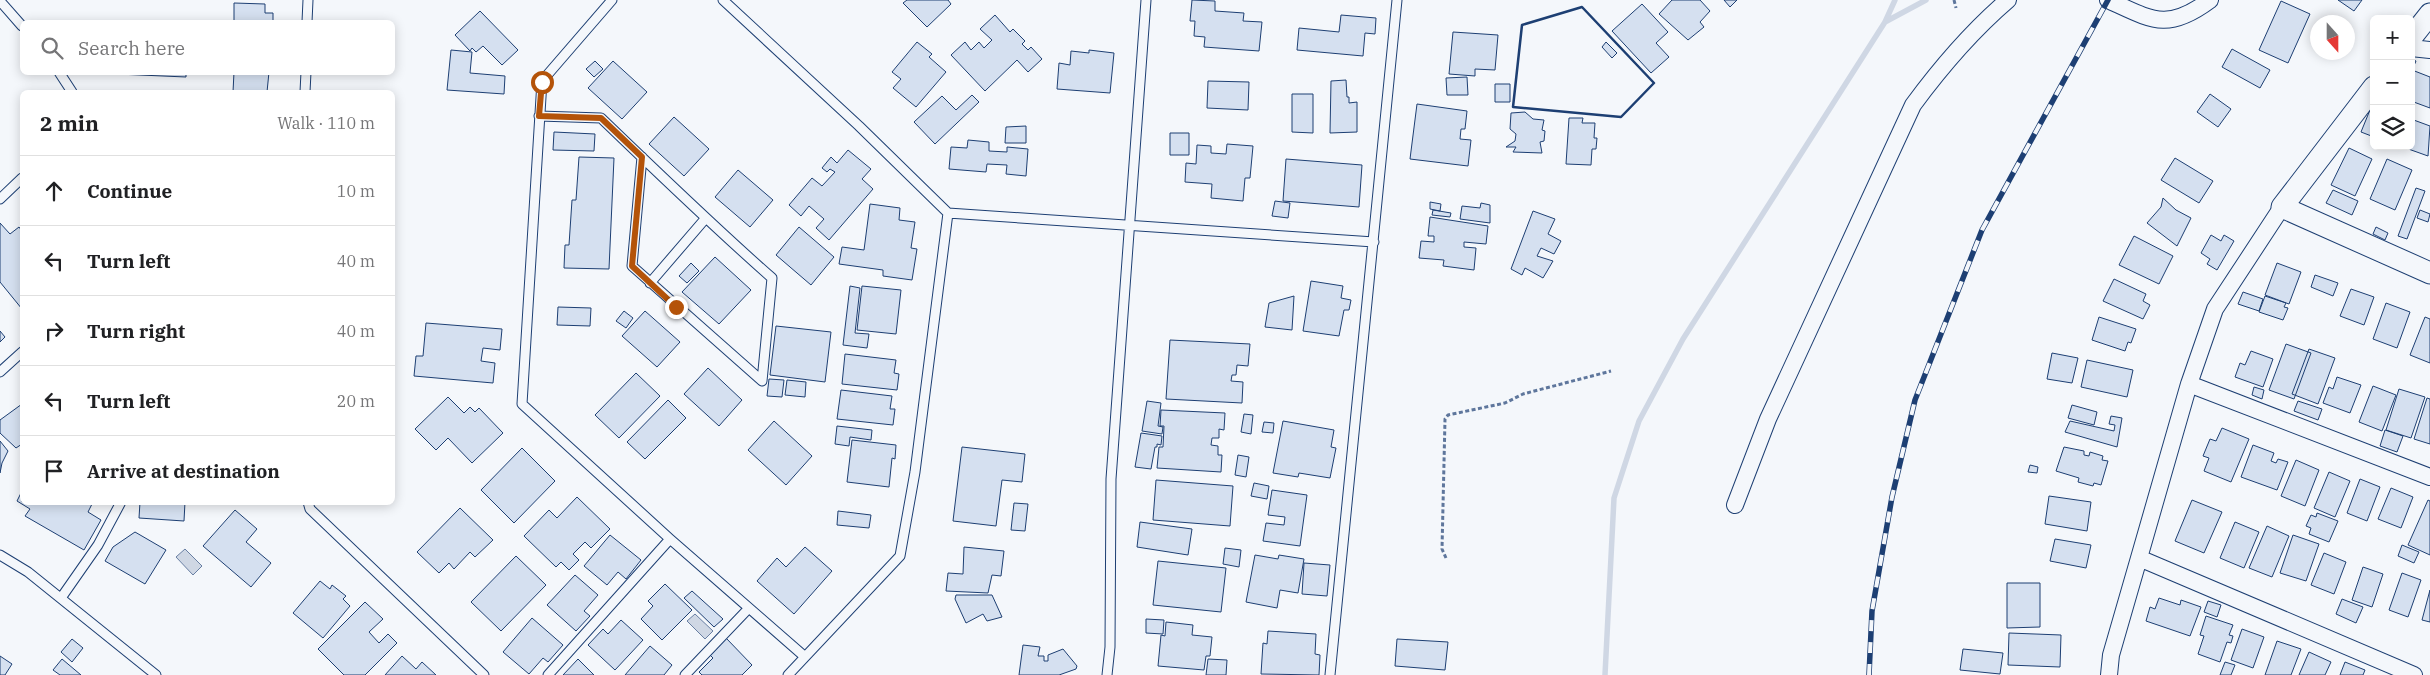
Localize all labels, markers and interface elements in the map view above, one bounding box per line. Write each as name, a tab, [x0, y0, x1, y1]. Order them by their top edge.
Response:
north arrow	[2310, 15, 2355, 60]
map controls	[2370, 15, 2415, 150]
button: +	[2370, 15, 2415, 60]
search box	[20, 20, 395, 75]
icon: search	[38, 34, 66, 62]
text: Search here	[78, 36, 185, 60]
button: −	[2370, 60, 2415, 105]
route start	[531, 71, 554, 94]
button: layers	[2370, 105, 2415, 150]
text: 2 min	[40, 109, 99, 137]
text: Walk · 110 m	[277, 113, 375, 133]
icon: ahead	[40, 177, 68, 205]
text: Continue	[87, 179, 172, 203]
text: 10 m	[337, 181, 375, 201]
icon: left	[40, 247, 68, 275]
text: Turn left	[87, 249, 170, 273]
text: 40 m	[337, 251, 375, 271]
route end	[665, 296, 688, 319]
icon: right	[40, 317, 68, 345]
text: Turn right	[87, 319, 185, 343]
text: 40 m	[337, 321, 375, 341]
icon: left	[40, 387, 68, 415]
text: Turn left	[87, 389, 170, 413]
text: 20 m	[337, 391, 375, 411]
icon: arrive	[40, 457, 68, 485]
text: Arrive at destination	[87, 459, 280, 483]

